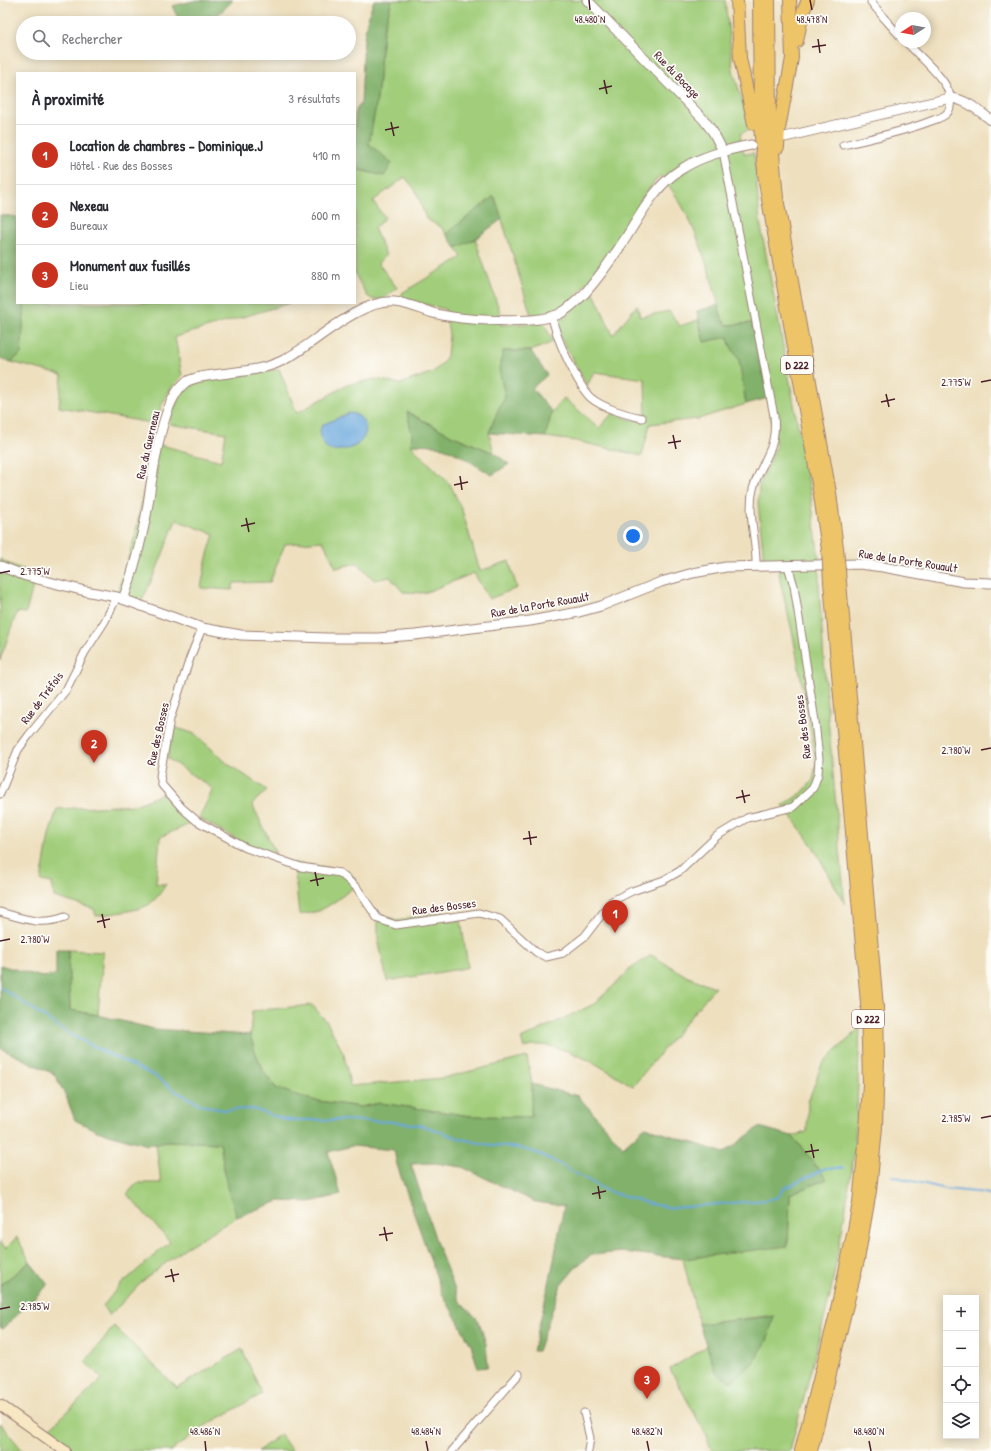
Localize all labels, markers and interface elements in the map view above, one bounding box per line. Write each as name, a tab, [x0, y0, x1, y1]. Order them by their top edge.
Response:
north arrow	[895, 12, 931, 48]
text: 48.480°N	[575, 13, 605, 26]
text: 48.478°N	[797, 13, 827, 26]
search box	[16, 16, 356, 60]
icon: search	[30, 27, 52, 49]
text: Rechercher	[62, 28, 123, 49]
street label: Rue du Bocage	[650, 47, 705, 102]
text: À proximité	[32, 87, 104, 110]
text: 3 résultats	[288, 89, 340, 107]
text: Location de chambres - Dominique.J	[70, 135, 263, 156]
text: 1	[43, 146, 47, 164]
text: 410 m	[313, 146, 340, 164]
text: Hôtel · Rue des Bosses	[70, 156, 173, 174]
text: Nexeau	[70, 195, 109, 216]
text: 2	[42, 206, 48, 224]
text: 600 m	[311, 206, 340, 224]
text: Bureaux	[70, 216, 108, 234]
text: Monument aux fusillés	[70, 255, 190, 276]
text: 3	[42, 266, 48, 284]
text: 880 m	[311, 266, 340, 284]
text: Lieu	[70, 276, 88, 294]
road number: D 222	[781, 356, 813, 374]
text: 2.775°W	[941, 376, 972, 389]
street label: Rue du Guerneau	[131, 409, 164, 481]
your location	[623, 526, 643, 546]
street label: Rue de la Porte Rouault	[858, 544, 959, 577]
text: 2.775°W	[20, 565, 51, 578]
street label: Rue de la Porte Rouault	[489, 587, 591, 622]
street label: Rue de Tréfois	[16, 668, 67, 727]
street label: Rue des Bosses	[790, 694, 815, 760]
street label: Rue des Bosses	[142, 700, 173, 767]
pin: 2	[81, 730, 107, 763]
text: 2.780°W	[941, 744, 971, 757]
street label: Rue des Bosses	[411, 894, 477, 919]
pin: 1	[602, 900, 628, 933]
text: 2.780°W	[20, 933, 50, 946]
road number: D 222	[852, 1010, 884, 1028]
text: 2.785°W	[942, 1112, 971, 1125]
map controls	[943, 1295, 979, 1439]
button: +	[943, 1295, 979, 1331]
text: 2.785°W	[21, 1300, 50, 1313]
button: −	[943, 1331, 979, 1367]
pin: 3	[634, 1366, 660, 1399]
button: locate	[943, 1367, 979, 1403]
button: layers	[943, 1403, 979, 1439]
text: 48.486°N	[190, 1425, 220, 1438]
text: 48.484°N	[411, 1425, 441, 1438]
text: 48.482°N	[632, 1425, 662, 1438]
text: 48.480°N	[854, 1425, 884, 1438]

